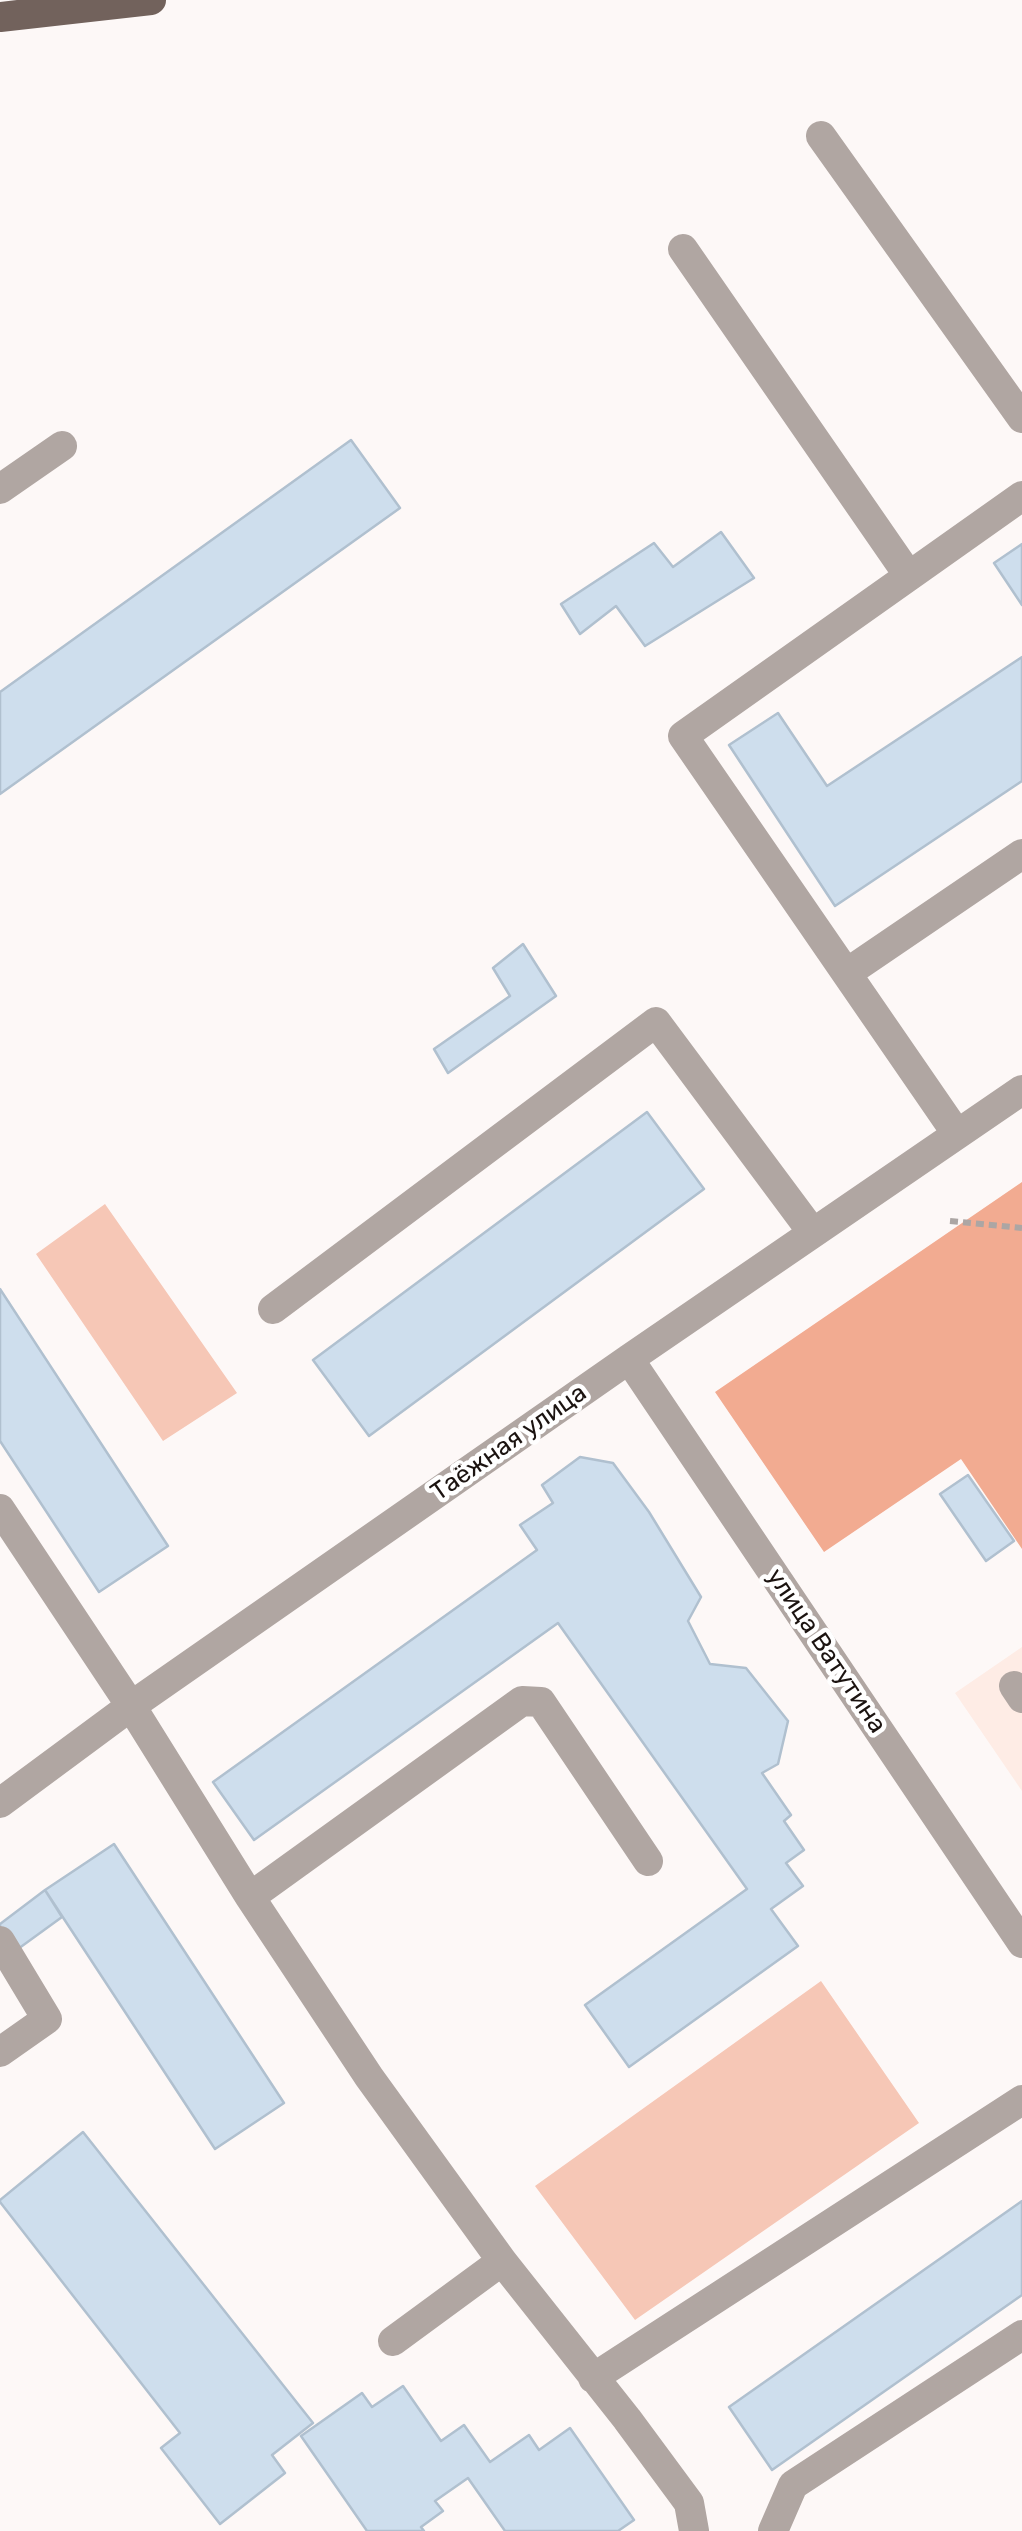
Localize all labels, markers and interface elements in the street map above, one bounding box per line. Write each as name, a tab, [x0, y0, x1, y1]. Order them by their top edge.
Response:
street label: Таёжная улица	[425, 1378, 593, 1508]
street label: улица Ватутина	[760, 1563, 892, 1739]

